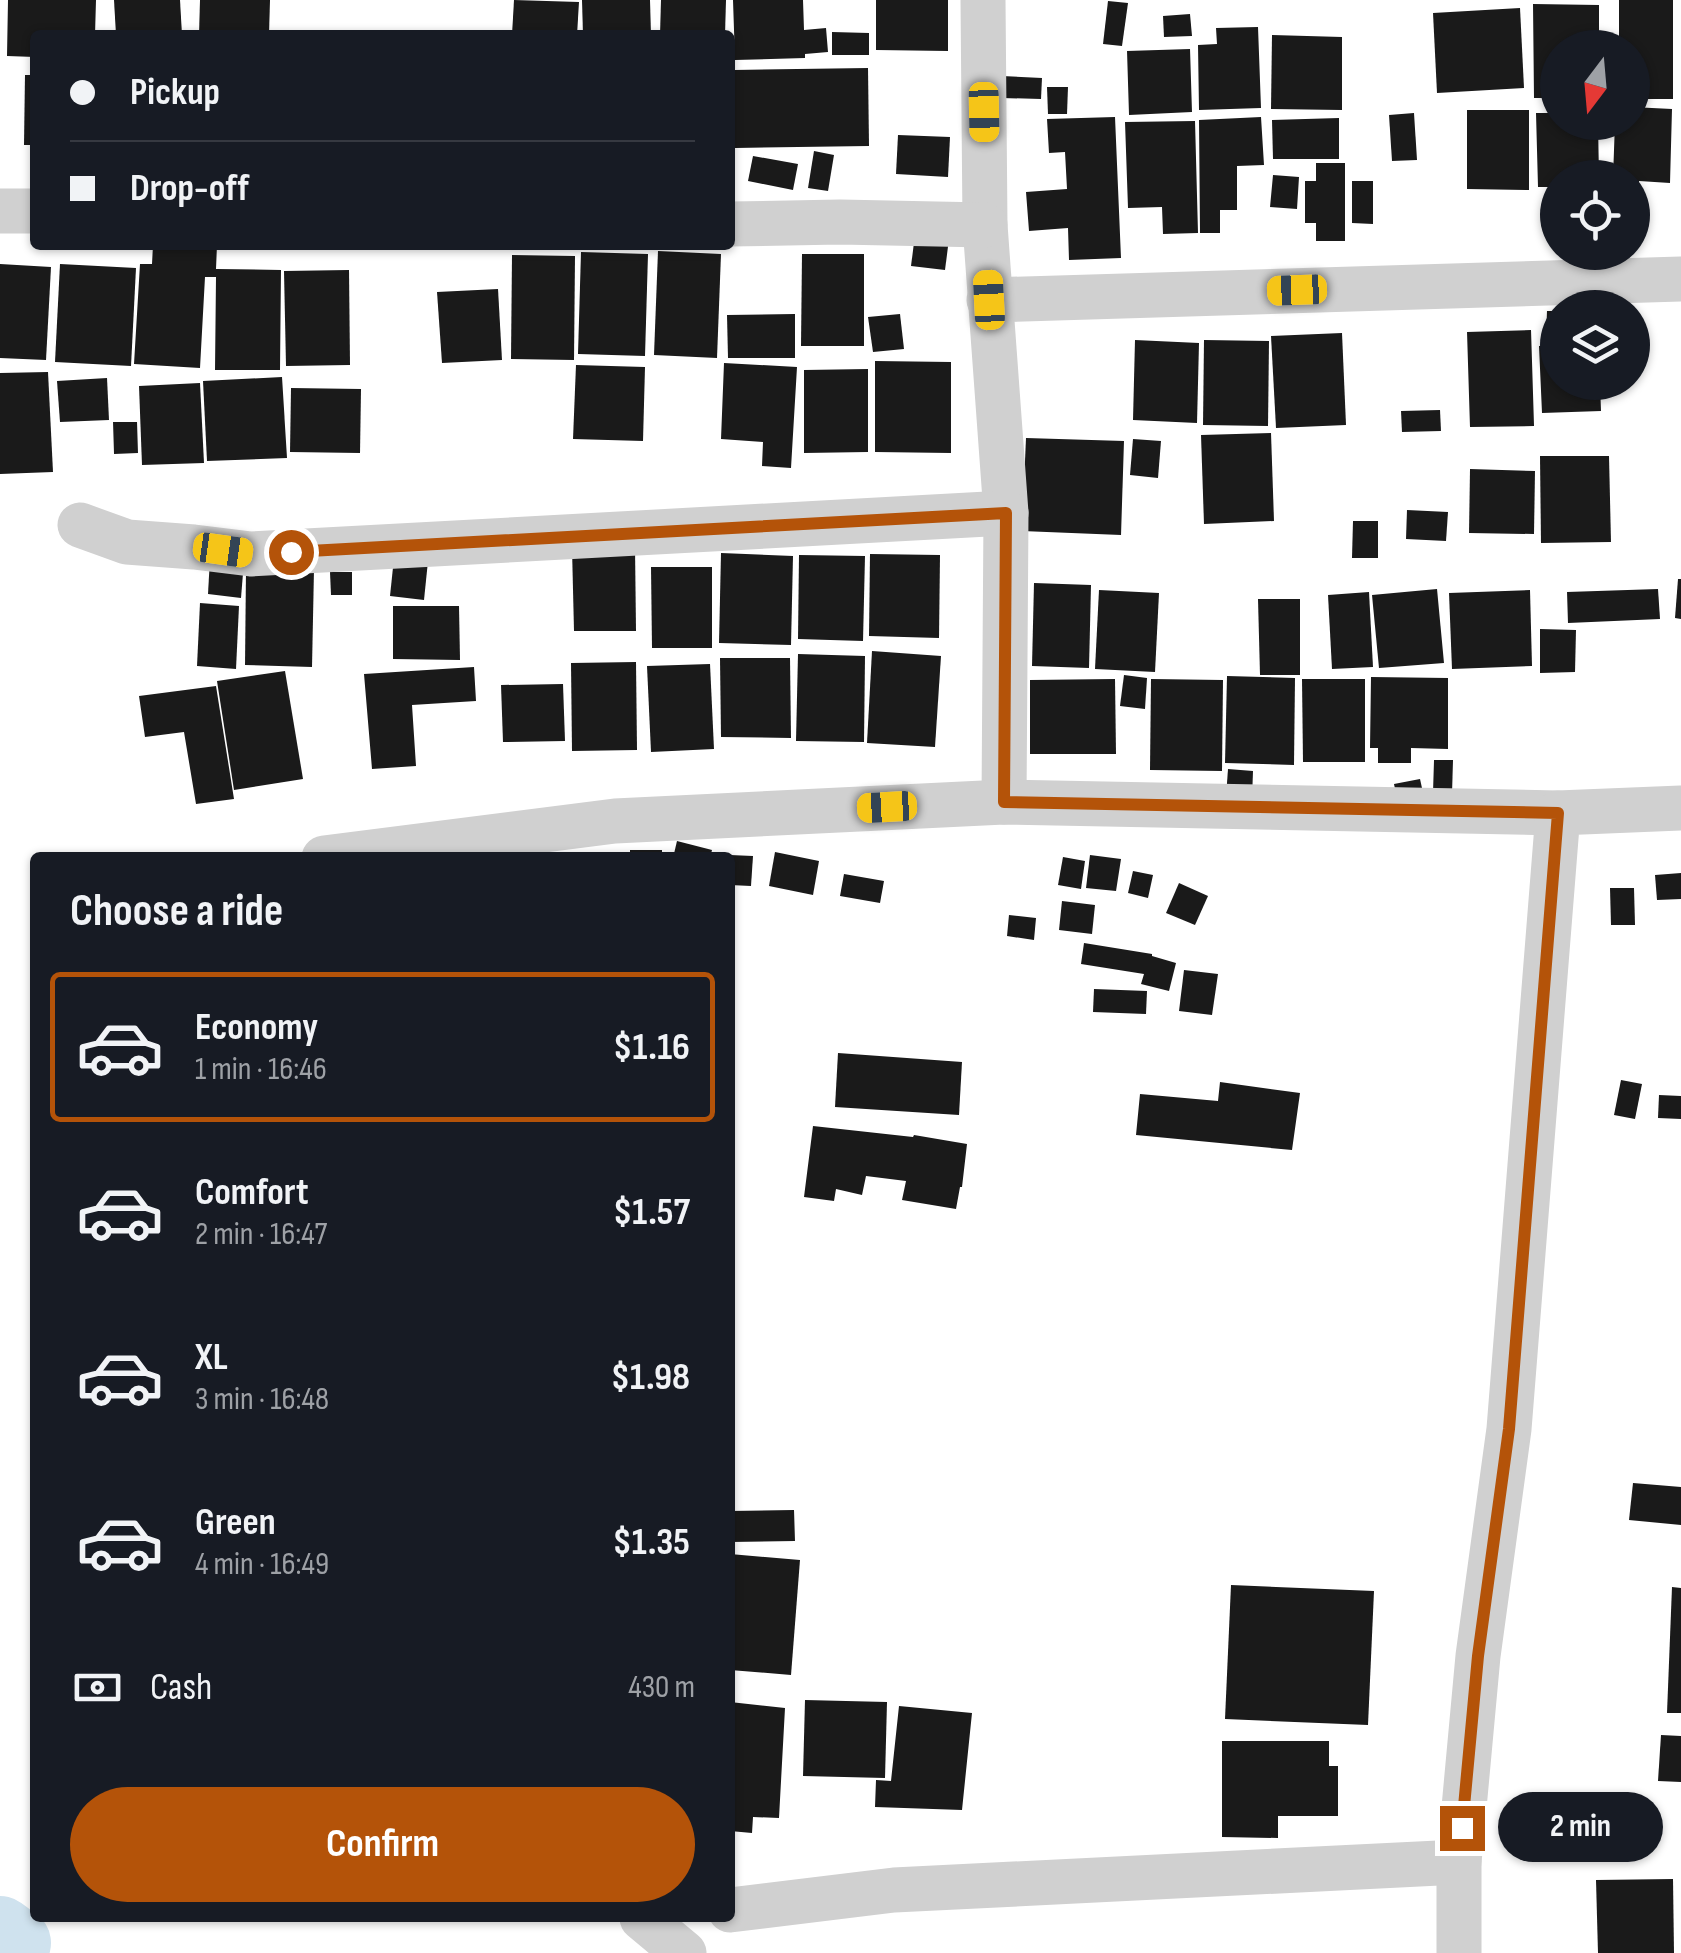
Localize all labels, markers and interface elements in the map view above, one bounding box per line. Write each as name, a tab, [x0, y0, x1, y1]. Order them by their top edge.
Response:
north arrow	[1540, 30, 1650, 140]
map controls	[1540, 30, 1650, 400]
text: Pickup	[130, 70, 220, 115]
car	[968, 82, 1000, 142]
button: locate	[1540, 160, 1650, 270]
text: Drop-off	[130, 166, 249, 211]
car	[972, 269, 1006, 331]
car	[1266, 274, 1328, 306]
button: layers	[1540, 290, 1650, 400]
route start	[269, 530, 314, 575]
car	[191, 531, 255, 569]
car	[856, 790, 918, 824]
text: Choose a ride	[70, 884, 283, 939]
icon: car	[75, 1002, 165, 1092]
text: Economy	[195, 1005, 318, 1050]
text: $1.16	[613, 1025, 690, 1070]
text: 1 min · 16:46	[195, 1050, 327, 1089]
icon: car	[75, 1167, 165, 1257]
text: Comfort	[195, 1170, 309, 1215]
text: $1.57	[613, 1190, 690, 1235]
text: 2 min · 16:47	[195, 1215, 327, 1254]
icon: car	[75, 1332, 165, 1422]
text: XL	[195, 1335, 228, 1380]
text: $1.98	[611, 1355, 690, 1400]
text: 3 min · 16:48	[195, 1380, 329, 1419]
icon: car	[75, 1497, 165, 1587]
text: Green	[195, 1500, 276, 1545]
text: $1.35	[612, 1520, 690, 1565]
text: 4 min · 16:49	[195, 1545, 329, 1584]
icon: cash	[70, 1660, 125, 1715]
text: Cash	[150, 1665, 212, 1710]
text: 430 m	[628, 1668, 695, 1707]
button: Confirm	[70, 1787, 695, 1902]
callout: 2 min	[1497, 1793, 1662, 1863]
route end	[1440, 1806, 1485, 1851]
text: 2 min	[1550, 1807, 1611, 1846]

